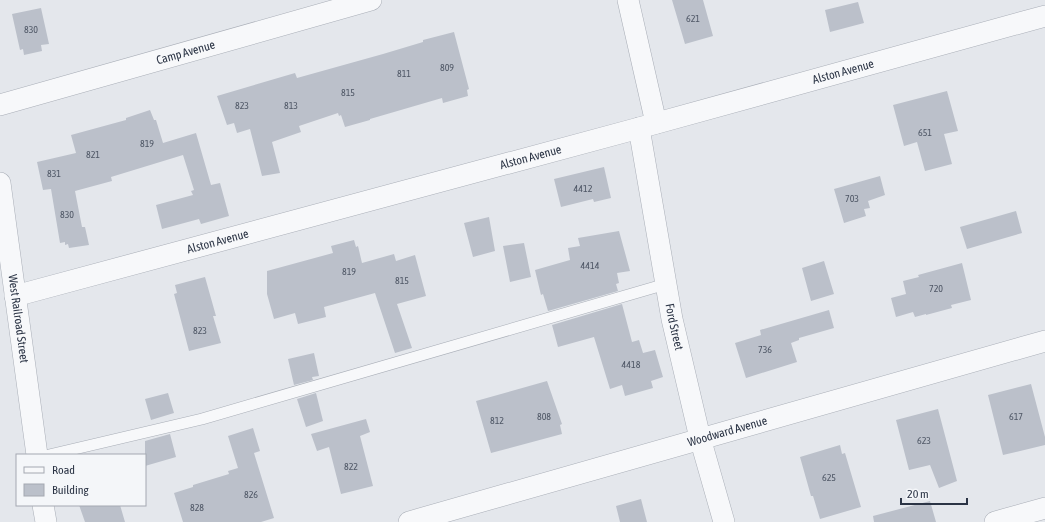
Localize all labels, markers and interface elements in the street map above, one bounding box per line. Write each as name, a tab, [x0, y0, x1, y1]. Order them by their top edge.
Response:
house number: 621	[686, 13, 700, 24]
house number: 830	[24, 24, 38, 35]
street label: Camp Avenue	[155, 38, 217, 67]
street label: Alston Avenue	[811, 57, 875, 87]
house number: 809	[440, 62, 454, 73]
house number: 811	[397, 68, 411, 79]
house number: 815	[341, 87, 355, 98]
house number: 823	[235, 100, 249, 111]
house number: 813	[284, 100, 298, 111]
house number: 651	[918, 127, 932, 138]
house number: 819	[140, 138, 154, 149]
street label: Alston Avenue	[498, 142, 563, 172]
house number: 821	[86, 149, 100, 160]
house number: 831	[47, 168, 61, 179]
house number: 4412	[574, 183, 593, 194]
house number: 703	[845, 193, 859, 204]
house number: 830	[60, 209, 74, 220]
street label: Alston Avenue	[186, 226, 250, 256]
house number: 4414	[581, 260, 600, 271]
house number: 819	[342, 266, 356, 277]
street label: West Railroad Street	[6, 274, 31, 364]
house number: 815	[395, 275, 409, 286]
house number: 720	[929, 283, 943, 294]
street label: Ford Street	[662, 302, 686, 352]
house number: 823	[193, 325, 207, 336]
house number: 736	[758, 344, 772, 355]
house number: 4418	[622, 359, 641, 370]
house number: 808	[537, 411, 551, 422]
house number: 617	[1009, 411, 1023, 422]
street label: Woodward Avenue	[686, 413, 769, 449]
house number: 812	[490, 415, 504, 426]
house number: 623	[917, 435, 931, 446]
legend	[16, 454, 146, 506]
house number: 822	[344, 461, 358, 472]
text: Road	[52, 463, 75, 477]
house number: 625	[822, 472, 836, 483]
scale bar	[901, 480, 967, 506]
text: Building	[52, 483, 90, 497]
text: 20 m	[907, 487, 929, 501]
house number: 826	[244, 489, 258, 500]
house number: 828	[190, 502, 204, 513]

